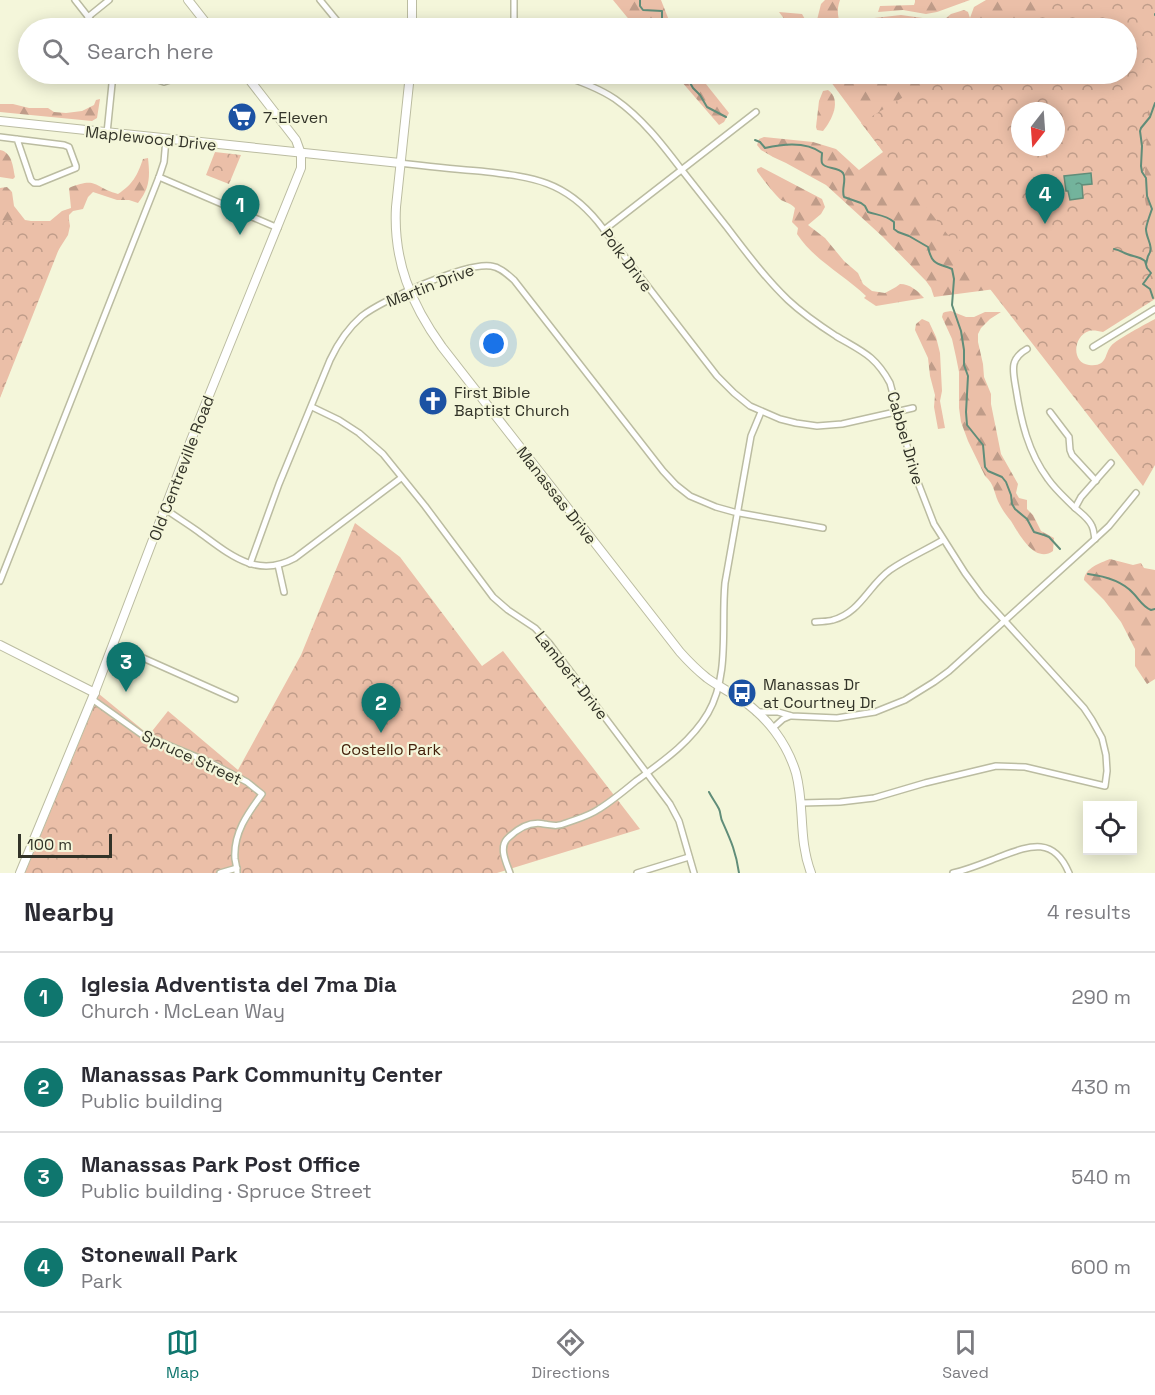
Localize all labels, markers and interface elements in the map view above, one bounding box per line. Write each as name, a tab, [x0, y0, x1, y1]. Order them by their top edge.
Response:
search box	[18, 18, 1137, 84]
icon: search	[39, 35, 72, 68]
text: Search here	[87, 37, 214, 65]
supermarket icon: 7-Eleven	[226, 101, 258, 133]
north arrow	[1011, 102, 1065, 156]
place label: 7-Eleven	[263, 107, 328, 128]
street label: Maplewood Drive	[84, 121, 218, 156]
pin: 4	[1026, 174, 1064, 224]
pin: 1	[220, 186, 260, 235]
street label: Polk Drive	[596, 224, 657, 296]
street label: Martin Drive	[383, 259, 477, 312]
your location	[479, 329, 508, 358]
place label: First Bible Baptist Church	[454, 382, 570, 421]
church icon: First Bible Baptist Church	[417, 385, 449, 417]
street label: Cabbel Drive	[882, 389, 929, 487]
street label: Old Centreville Road	[144, 393, 219, 544]
street label: Manassas Drive	[512, 442, 601, 549]
street label: Lambert Drive	[530, 627, 613, 724]
pin: 3	[106, 642, 146, 692]
place label: Manassas Dr at Courtney Dr	[763, 674, 876, 713]
bus stop icon: Manassas Dr at Courtney Dr	[726, 677, 758, 709]
pin: 2	[362, 684, 400, 733]
street label: Spruce Street	[138, 725, 245, 790]
park label: Costello Park	[341, 739, 441, 760]
map controls	[1083, 801, 1137, 855]
button: locate	[1083, 801, 1137, 855]
scale bar	[18, 831, 112, 858]
text: 100 m	[27, 834, 72, 855]
text: Nearby	[24, 895, 114, 929]
text: 4 results	[1047, 899, 1131, 925]
text: Iglesia Adventista del 7ma Dia	[81, 970, 397, 998]
text: 1	[39, 984, 48, 1010]
text: 290 m	[1072, 984, 1131, 1010]
text: Church · McLean Way	[81, 998, 285, 1024]
text: Manassas Park Community Center	[81, 1060, 443, 1088]
text: 2	[38, 1074, 49, 1100]
text: 430 m	[1071, 1074, 1131, 1100]
text: Public building	[81, 1088, 223, 1114]
text: Manassas Park Post Office	[81, 1150, 360, 1178]
text: 3	[37, 1164, 50, 1190]
text: 540 m	[1071, 1164, 1131, 1190]
text: Public building · Spruce Street	[81, 1178, 372, 1204]
text: Stonewall Park	[81, 1240, 238, 1268]
text: 4	[37, 1254, 50, 1280]
text: 600 m	[1071, 1254, 1131, 1280]
text: Park	[81, 1268, 123, 1294]
tab: Map	[166, 1326, 199, 1383]
tab: Directions	[532, 1326, 610, 1383]
tab: Saved	[942, 1326, 989, 1383]

